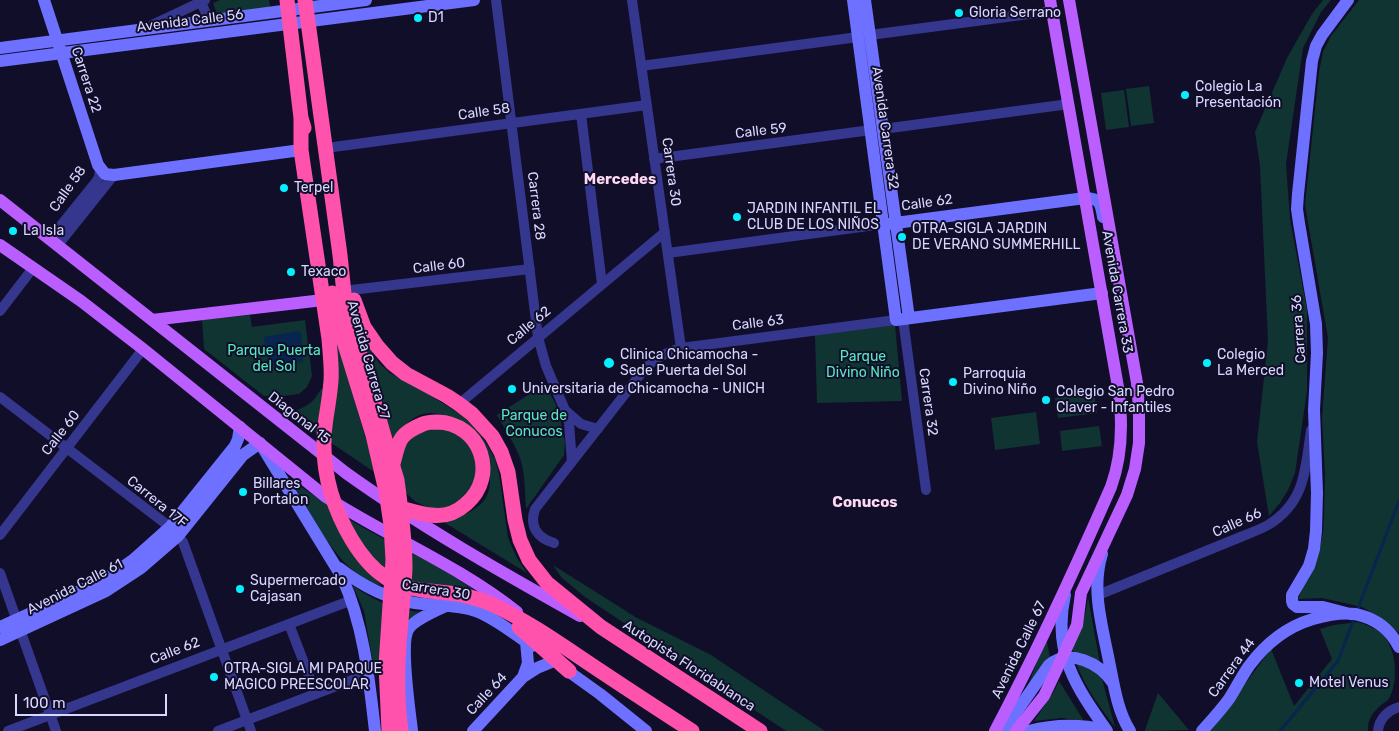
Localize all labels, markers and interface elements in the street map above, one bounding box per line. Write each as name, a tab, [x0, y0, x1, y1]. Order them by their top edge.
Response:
place label: Gloria Serrano	[969, 5, 1061, 21]
street label: Avenida Calle 56	[136, 6, 244, 36]
marker: Gloria Serrano	[953, 7, 965, 19]
place label: D1	[428, 10, 444, 26]
marker: D1	[412, 12, 424, 24]
street label: Carrera 22	[67, 45, 105, 115]
street label: Avenida Carrera 32	[868, 65, 902, 191]
place label: Colegio La Presentación	[1195, 79, 1281, 111]
marker: Colegio La Presentación	[1179, 89, 1191, 101]
street label: Calle 58	[457, 100, 511, 124]
street label: Calle 59	[734, 120, 788, 142]
street label: Carrera 30	[658, 137, 684, 207]
street label: Calle 58	[46, 163, 90, 215]
street label: Carrera 28	[523, 171, 549, 241]
district label: Mercedes	[584, 171, 656, 189]
place label: Terpel	[294, 180, 334, 196]
marker: Terpel	[278, 182, 290, 194]
street label: Calle 62	[900, 191, 954, 215]
place label: JARDIN INFANTIL EL CLUB DE LOS NIÑOS	[747, 201, 881, 233]
marker: JARDIN INFANTIL EL CLUB DE LOS NIÑOS	[731, 211, 743, 223]
place label: OTRA-SIGLA JARDIN DE VERANO SUMMERHILL	[912, 221, 1080, 253]
place label: La Isla	[23, 223, 64, 239]
marker: La Isla	[7, 225, 19, 237]
street label: Avenida Carrera 33	[1098, 229, 1136, 355]
marker: OTRA-SIGLA JARDIN DE VERANO SUMMERHILL	[896, 231, 908, 243]
street label: Calle 60	[412, 254, 466, 278]
place label: Texaco	[301, 264, 346, 280]
marker: Texaco	[285, 266, 297, 278]
street label: Carrera 36	[1288, 294, 1310, 364]
street label: Avenida Carrera 27	[343, 299, 393, 421]
street label: Calle 62	[504, 303, 554, 349]
street label: Calle 63	[731, 311, 785, 335]
park label: Parque Puerta del Sol	[227, 343, 321, 376]
place label: Clinica Chicamocha - Sede Puerta del Sol	[620, 347, 758, 380]
place label: Colegio La Merced	[1217, 347, 1284, 380]
park label: Parque Divino Niño	[826, 349, 900, 382]
marker: Clinica Chicamocha - Sede Puerta del Sol	[602, 356, 616, 370]
marker: Colegio La Merced	[1201, 357, 1213, 369]
place label: Parroquia Divino Niño	[963, 366, 1037, 398]
street label: Carrera 32	[915, 367, 941, 437]
marker: Parroquia Divino Niño	[947, 376, 959, 388]
place label: Universitaria de Chicamocha - UNICH	[522, 381, 765, 397]
marker: Universitaria de Chicamocha - UNICH	[506, 383, 518, 395]
place label: Colegio San Pedro Claver - Infantiles	[1056, 384, 1174, 417]
street label: Diagonal 15	[264, 388, 334, 448]
marker: Colegio San Pedro Claver - Infantiles	[1040, 394, 1052, 406]
street label: Calle 60	[38, 407, 84, 459]
park label: Parque de Conucos	[501, 408, 567, 441]
street label: Carrera 17F	[123, 472, 191, 532]
place label: Billares Portalon	[253, 476, 308, 508]
marker: Billares Portalon	[237, 486, 249, 498]
district label: Conucos	[832, 494, 898, 512]
street label: Calle 66	[1210, 505, 1264, 541]
street label: Avenida Calle 61	[24, 556, 126, 618]
place label: Supermercado Cajasan	[250, 573, 346, 606]
street label: Carrera 30	[401, 576, 471, 604]
marker: Supermercado Cajasan	[234, 583, 246, 595]
street label: Avenida Calle 67	[988, 599, 1050, 701]
street label: Autopista Floridablanca	[620, 617, 758, 715]
street label: Calle 62	[148, 634, 202, 668]
street label: Carrera 44	[1205, 635, 1259, 701]
place label: OTRA-SIGLA MI PARQUE MAGICO PREESCOLAR	[224, 661, 382, 694]
street label: Calle 64	[463, 669, 511, 719]
marker: OTRA-SIGLA MI PARQUE MAGICO PREESCOLAR	[208, 671, 220, 683]
place label: Motel Venus	[1309, 675, 1389, 691]
marker: Motel Venus	[1293, 677, 1305, 689]
scale bar	[18, 684, 170, 716]
text: 100 m	[23, 694, 65, 712]

